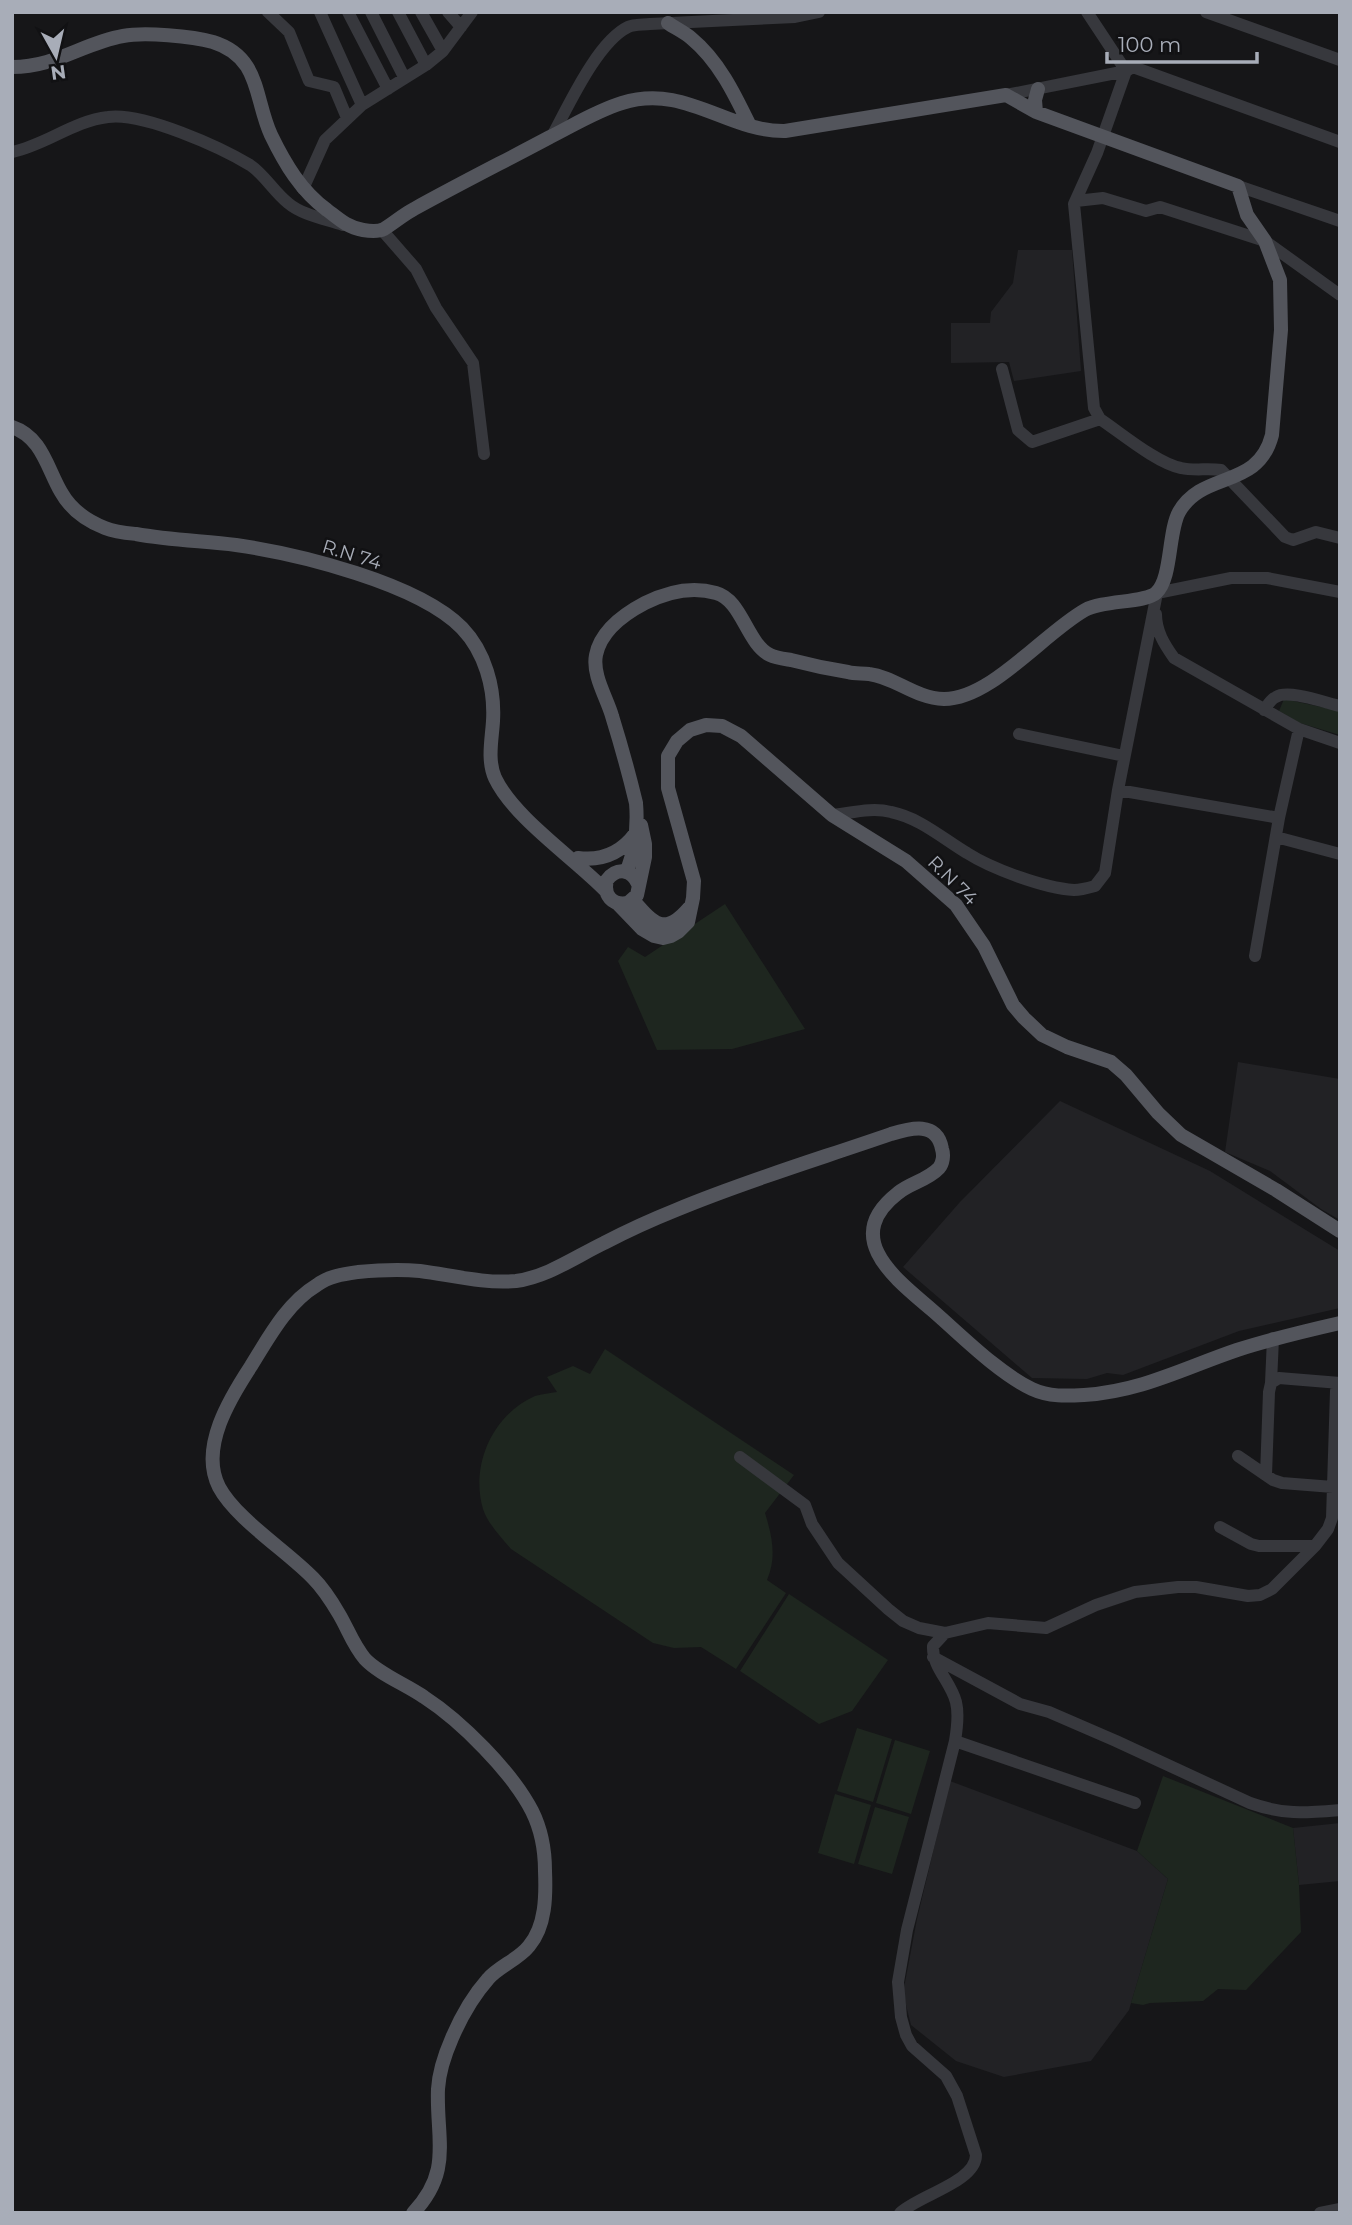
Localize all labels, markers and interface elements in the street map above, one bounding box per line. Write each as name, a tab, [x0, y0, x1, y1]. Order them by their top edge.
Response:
north arrow	[21, 21, 91, 91]
scale bar	[1107, 21, 1258, 65]
text: 100 m	[1118, 32, 1181, 57]
text: N	[49, 60, 68, 85]
street label: R.N 74	[319, 535, 385, 574]
street label: R.N 74	[923, 851, 983, 910]

